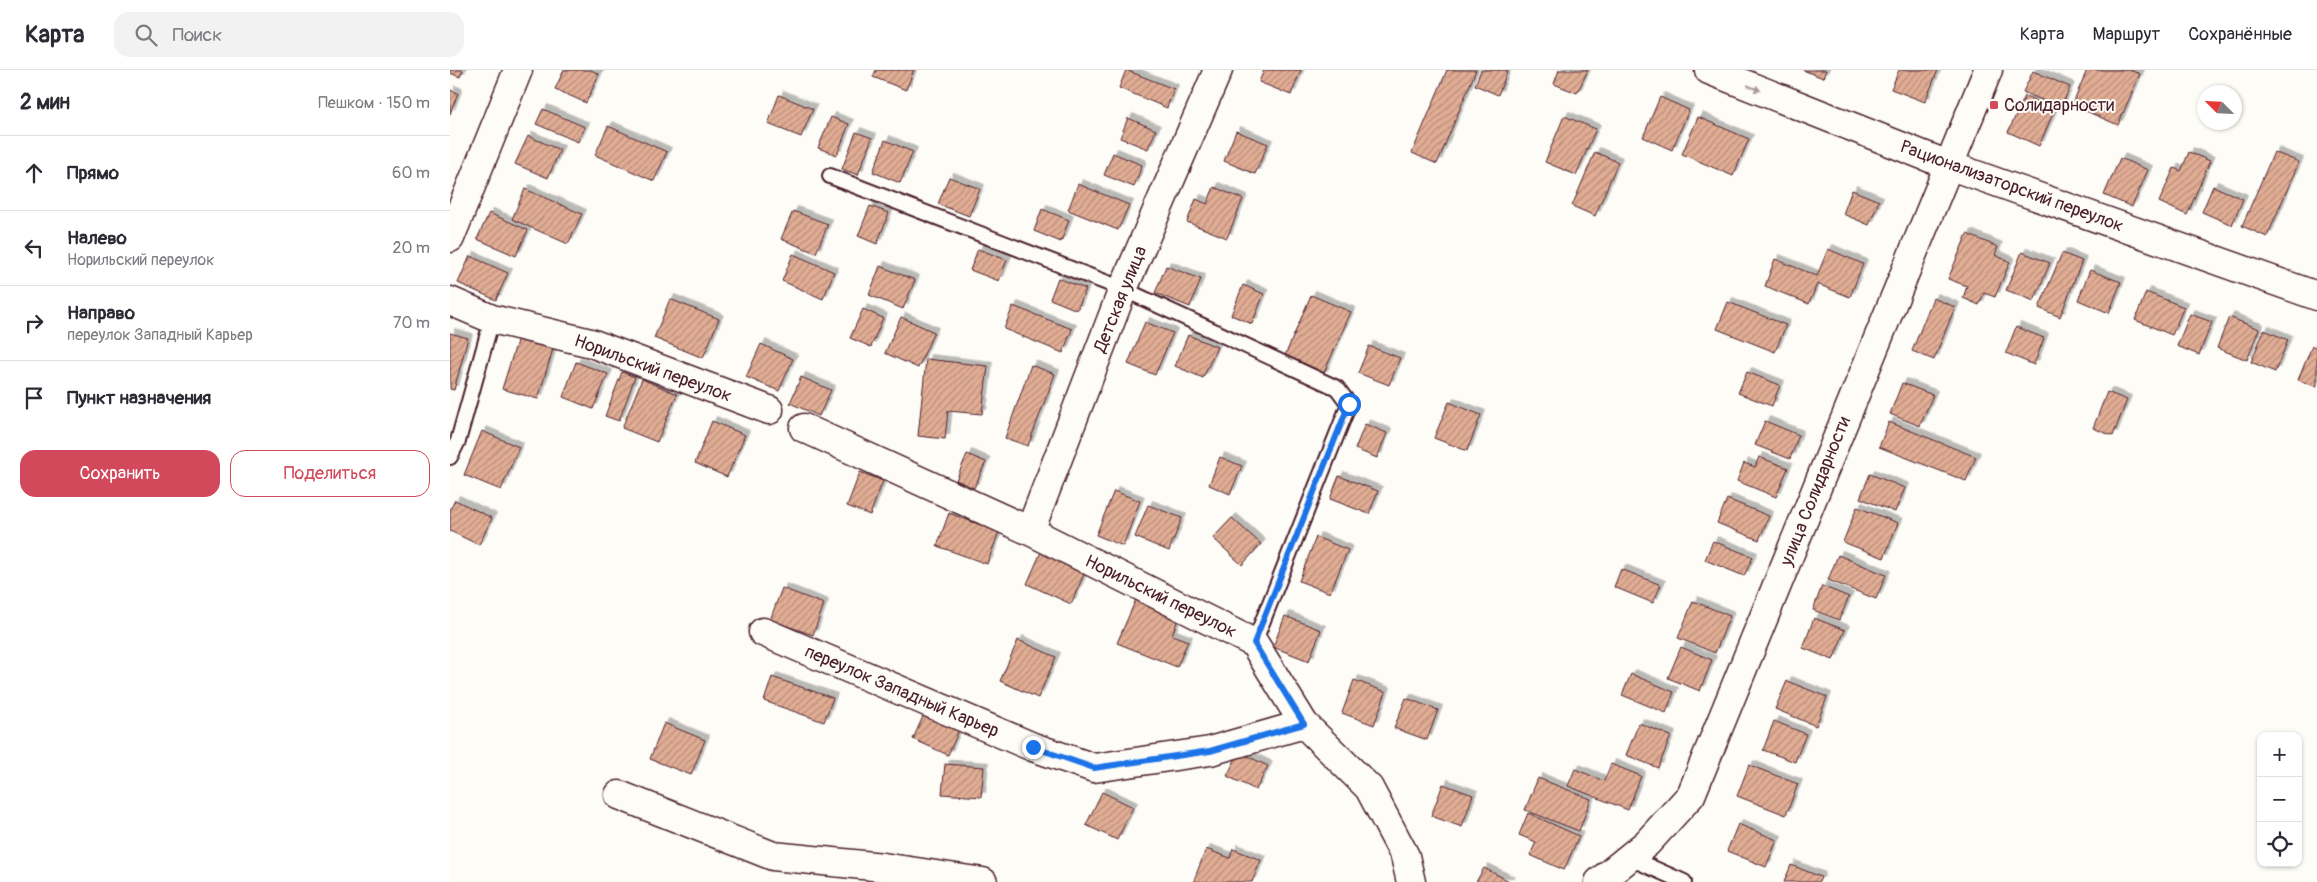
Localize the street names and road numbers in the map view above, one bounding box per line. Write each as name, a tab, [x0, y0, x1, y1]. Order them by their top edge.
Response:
street label: Рационализаторский переулок	[1897, 135, 2127, 238]
street label: Детская улица	[1088, 243, 1152, 357]
street label: Норильский переулок	[571, 329, 735, 408]
street label: улица Солидарности	[1775, 413, 1856, 570]
street label: Норильский переулок	[1081, 550, 1240, 643]
street label: переулок Западный Карьер	[801, 640, 1002, 743]

